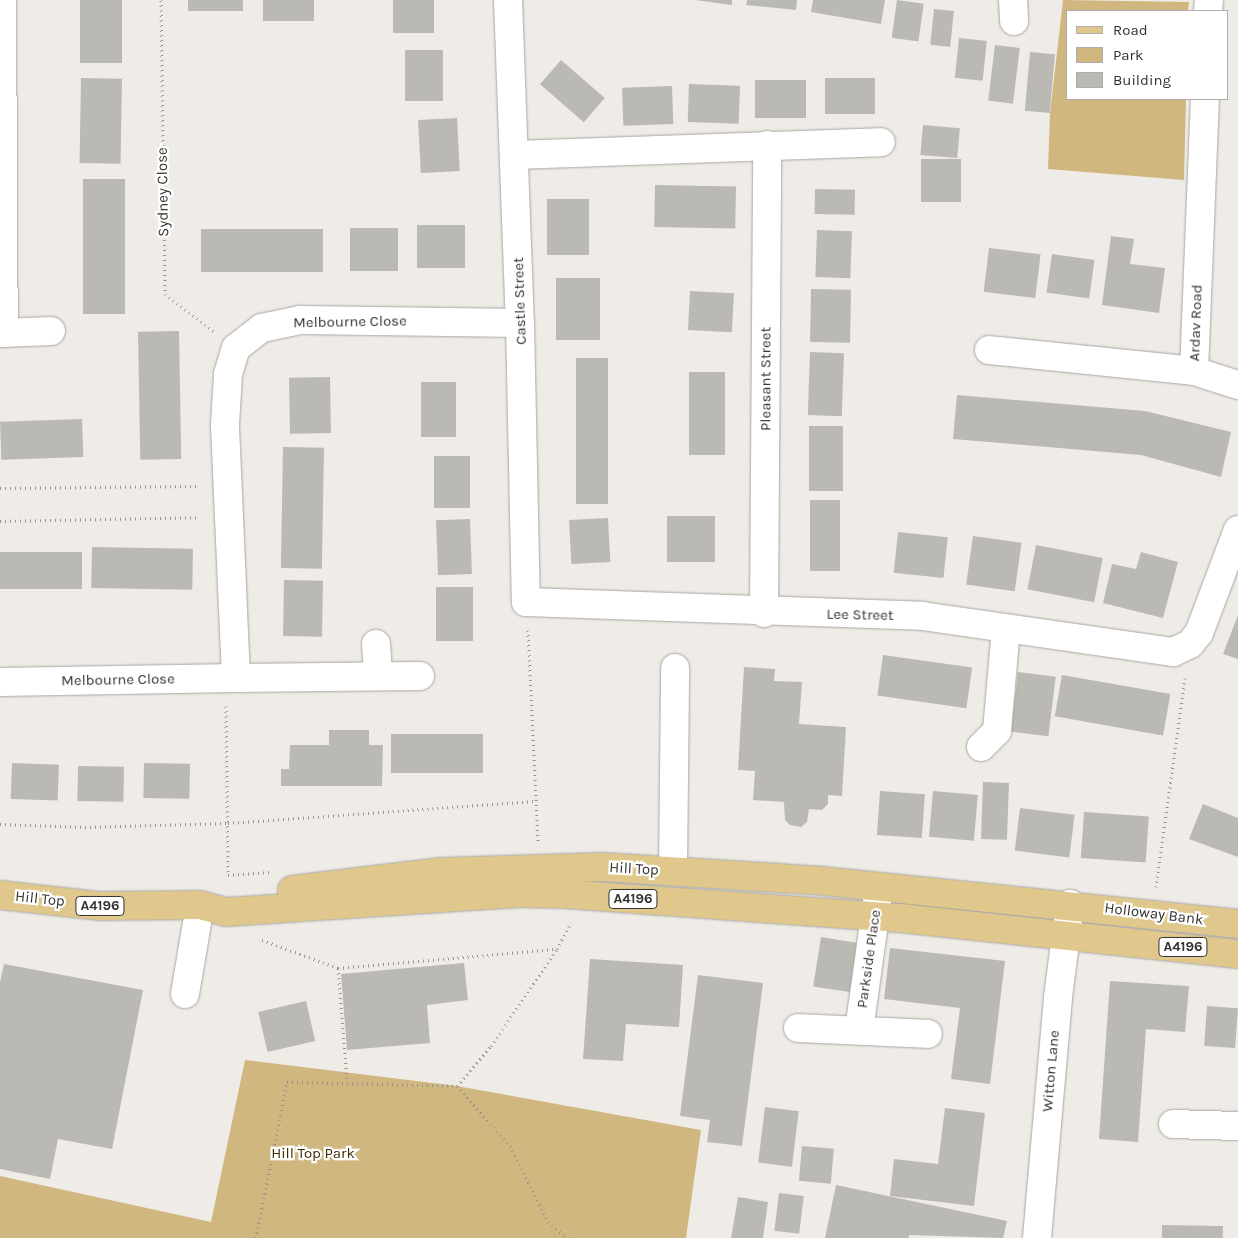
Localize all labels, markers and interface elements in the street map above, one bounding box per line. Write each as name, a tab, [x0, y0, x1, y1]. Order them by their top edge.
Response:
legend	[1066, 10, 1228, 100]
text: Road	[1113, 21, 1148, 39]
text: Park	[1113, 46, 1143, 64]
text: Building	[1113, 71, 1171, 89]
street label: Sydney Close	[153, 147, 173, 237]
street label: Castle Street	[509, 257, 531, 345]
street label: Ardav Road	[1186, 284, 1206, 362]
street label: Melbourne Close	[293, 312, 407, 332]
street label: Pleasant Street	[757, 327, 775, 431]
street label: Lee Street	[826, 605, 894, 625]
street label: Melbourne Close	[61, 670, 175, 690]
street label: Hill Top	[609, 859, 659, 879]
street label: Hill Top	[14, 887, 66, 911]
road number: A4196	[608, 888, 658, 911]
road number: A4196	[75, 894, 125, 918]
street label: Holloway Bank	[1103, 899, 1205, 929]
street label: Parkside Place	[853, 909, 885, 1009]
road number: A4196	[1158, 936, 1208, 959]
street label: Witton Lane	[1038, 1029, 1064, 1113]
park label: Hill Top Park	[271, 1145, 355, 1163]

